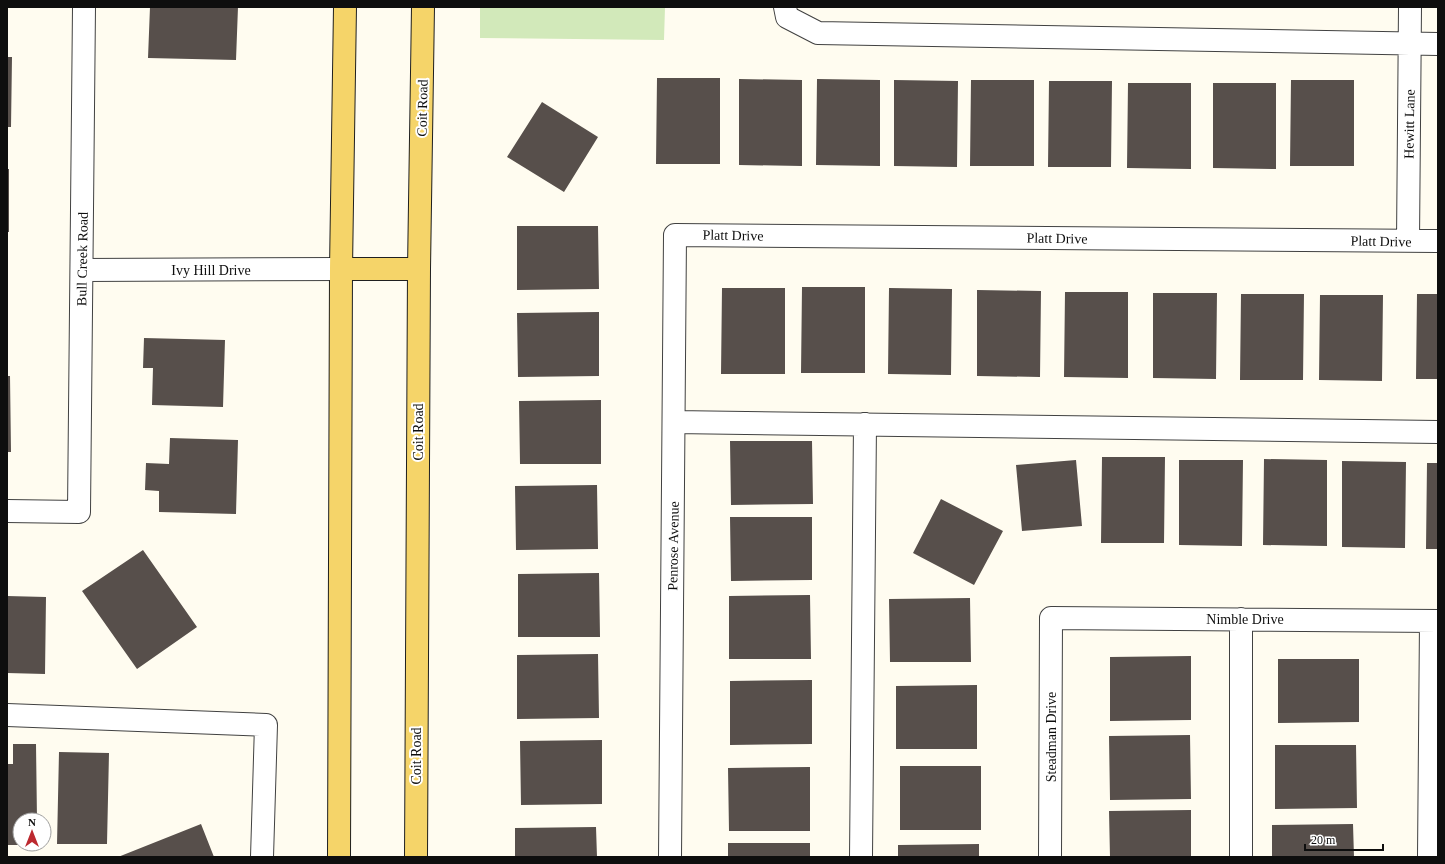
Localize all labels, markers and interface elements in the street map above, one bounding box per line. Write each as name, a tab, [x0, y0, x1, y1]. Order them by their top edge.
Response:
street label: Coit Road	[415, 79, 430, 137]
street label: Hewitt Lane	[1401, 89, 1418, 159]
street label: Bull Creek Road	[74, 212, 91, 306]
street label: Platt Drive	[702, 227, 764, 244]
street label: Platt Drive	[1026, 230, 1088, 247]
street label: Platt Drive	[1350, 233, 1412, 250]
street label: Ivy Hill Drive	[171, 263, 251, 278]
street label: Coit Road	[411, 403, 426, 461]
street label: Penrose Avenue	[665, 501, 682, 591]
street label: Nimble Drive	[1206, 612, 1284, 627]
street label: Steadman Drive	[1044, 692, 1059, 782]
street label: Coit Road	[409, 727, 424, 785]
north arrow	[12, 812, 52, 852]
text: N	[28, 816, 36, 828]
scale bar	[1305, 826, 1383, 852]
text: 20 m	[1311, 833, 1336, 847]

